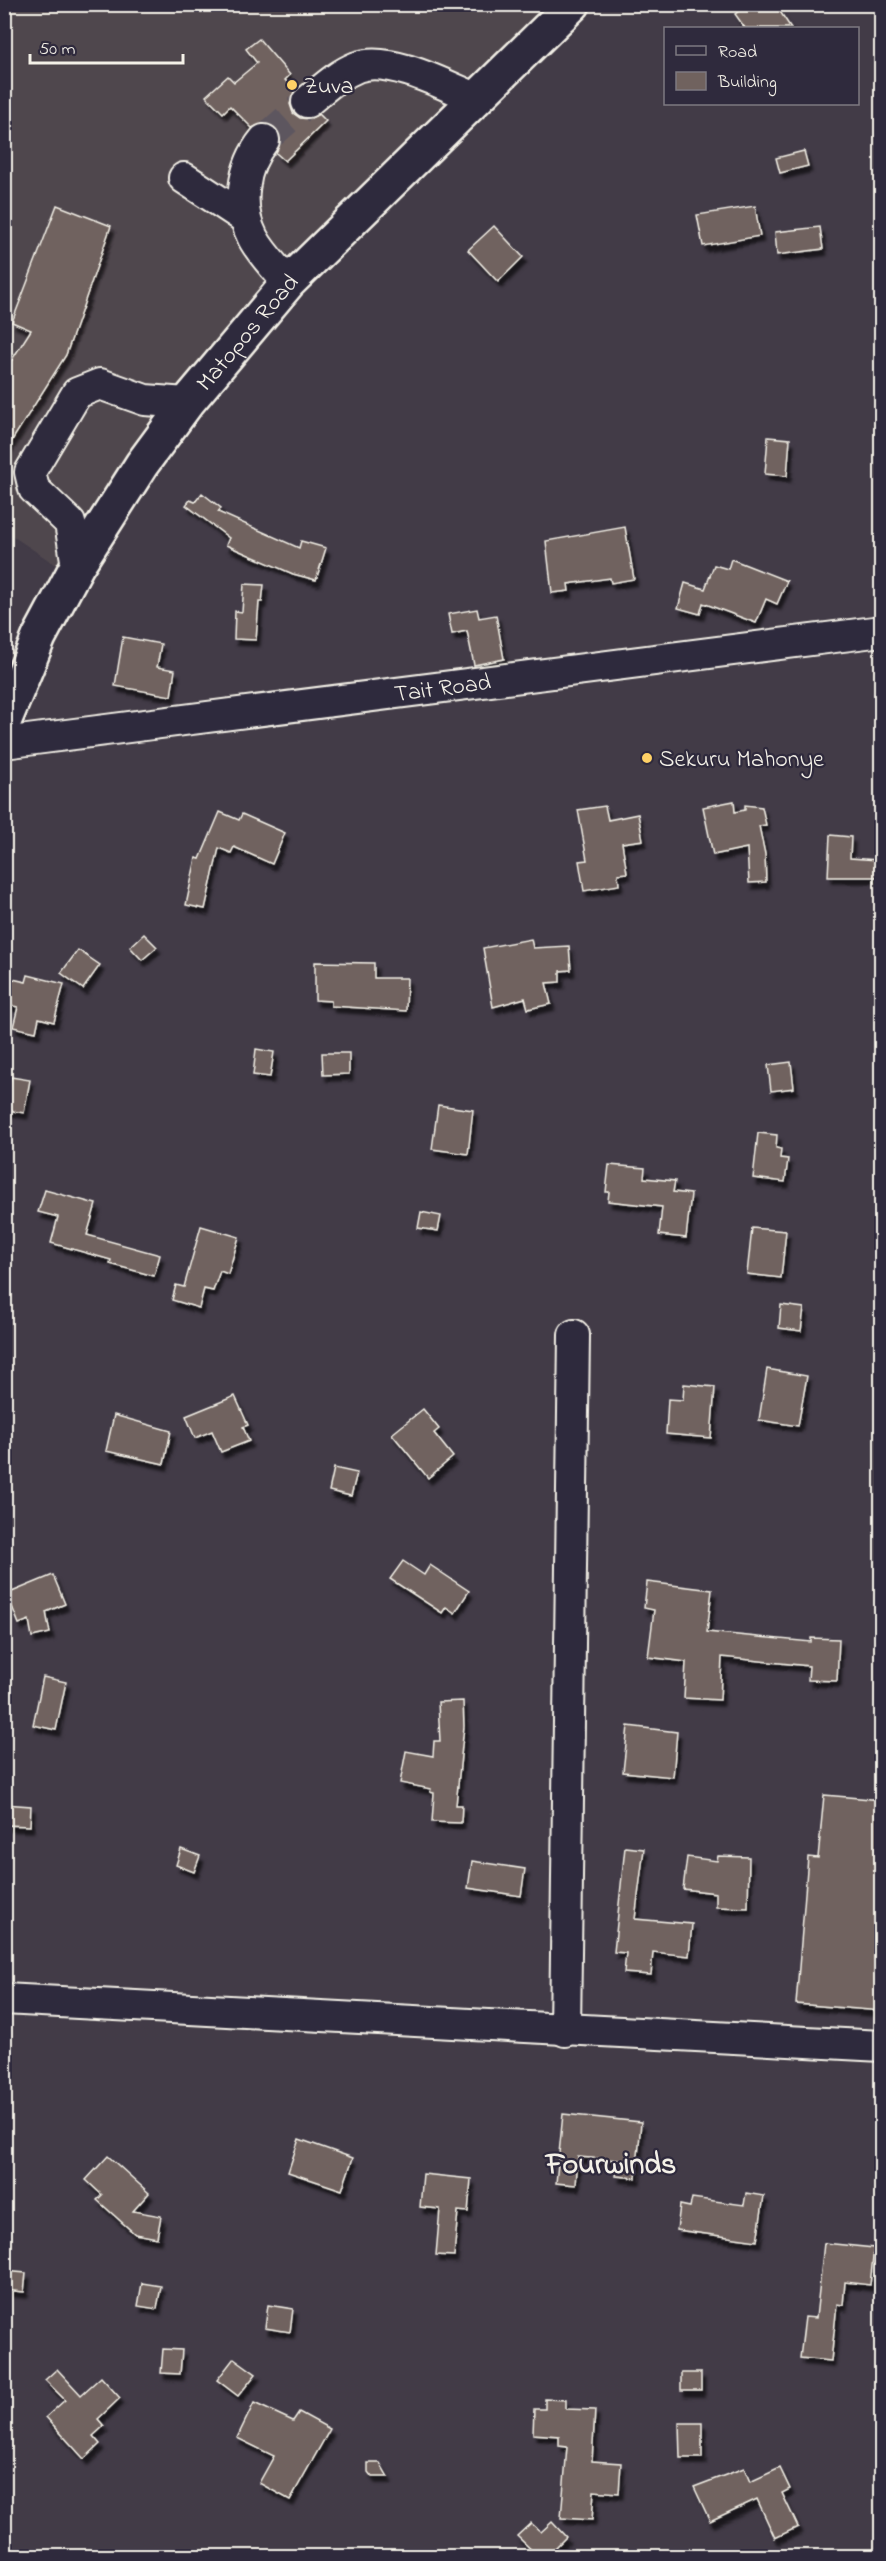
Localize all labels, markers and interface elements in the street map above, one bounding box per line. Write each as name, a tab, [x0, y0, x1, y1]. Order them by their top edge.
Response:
scale bar	[30, 27, 183, 65]
legend	[664, 27, 859, 105]
text: 50 m	[39, 37, 76, 63]
text: Road	[718, 40, 757, 66]
place label: Zuva	[304, 70, 354, 105]
text: Building	[717, 70, 777, 97]
marker: Zuva	[285, 78, 299, 92]
street label: Matopos Road	[189, 266, 308, 400]
street label: Tait Road	[392, 666, 494, 713]
place label: Sekuru Mahonye	[659, 743, 824, 779]
marker: Sekuru Mahonye	[640, 751, 654, 765]
district label: Fourwinds	[544, 2144, 676, 2188]

